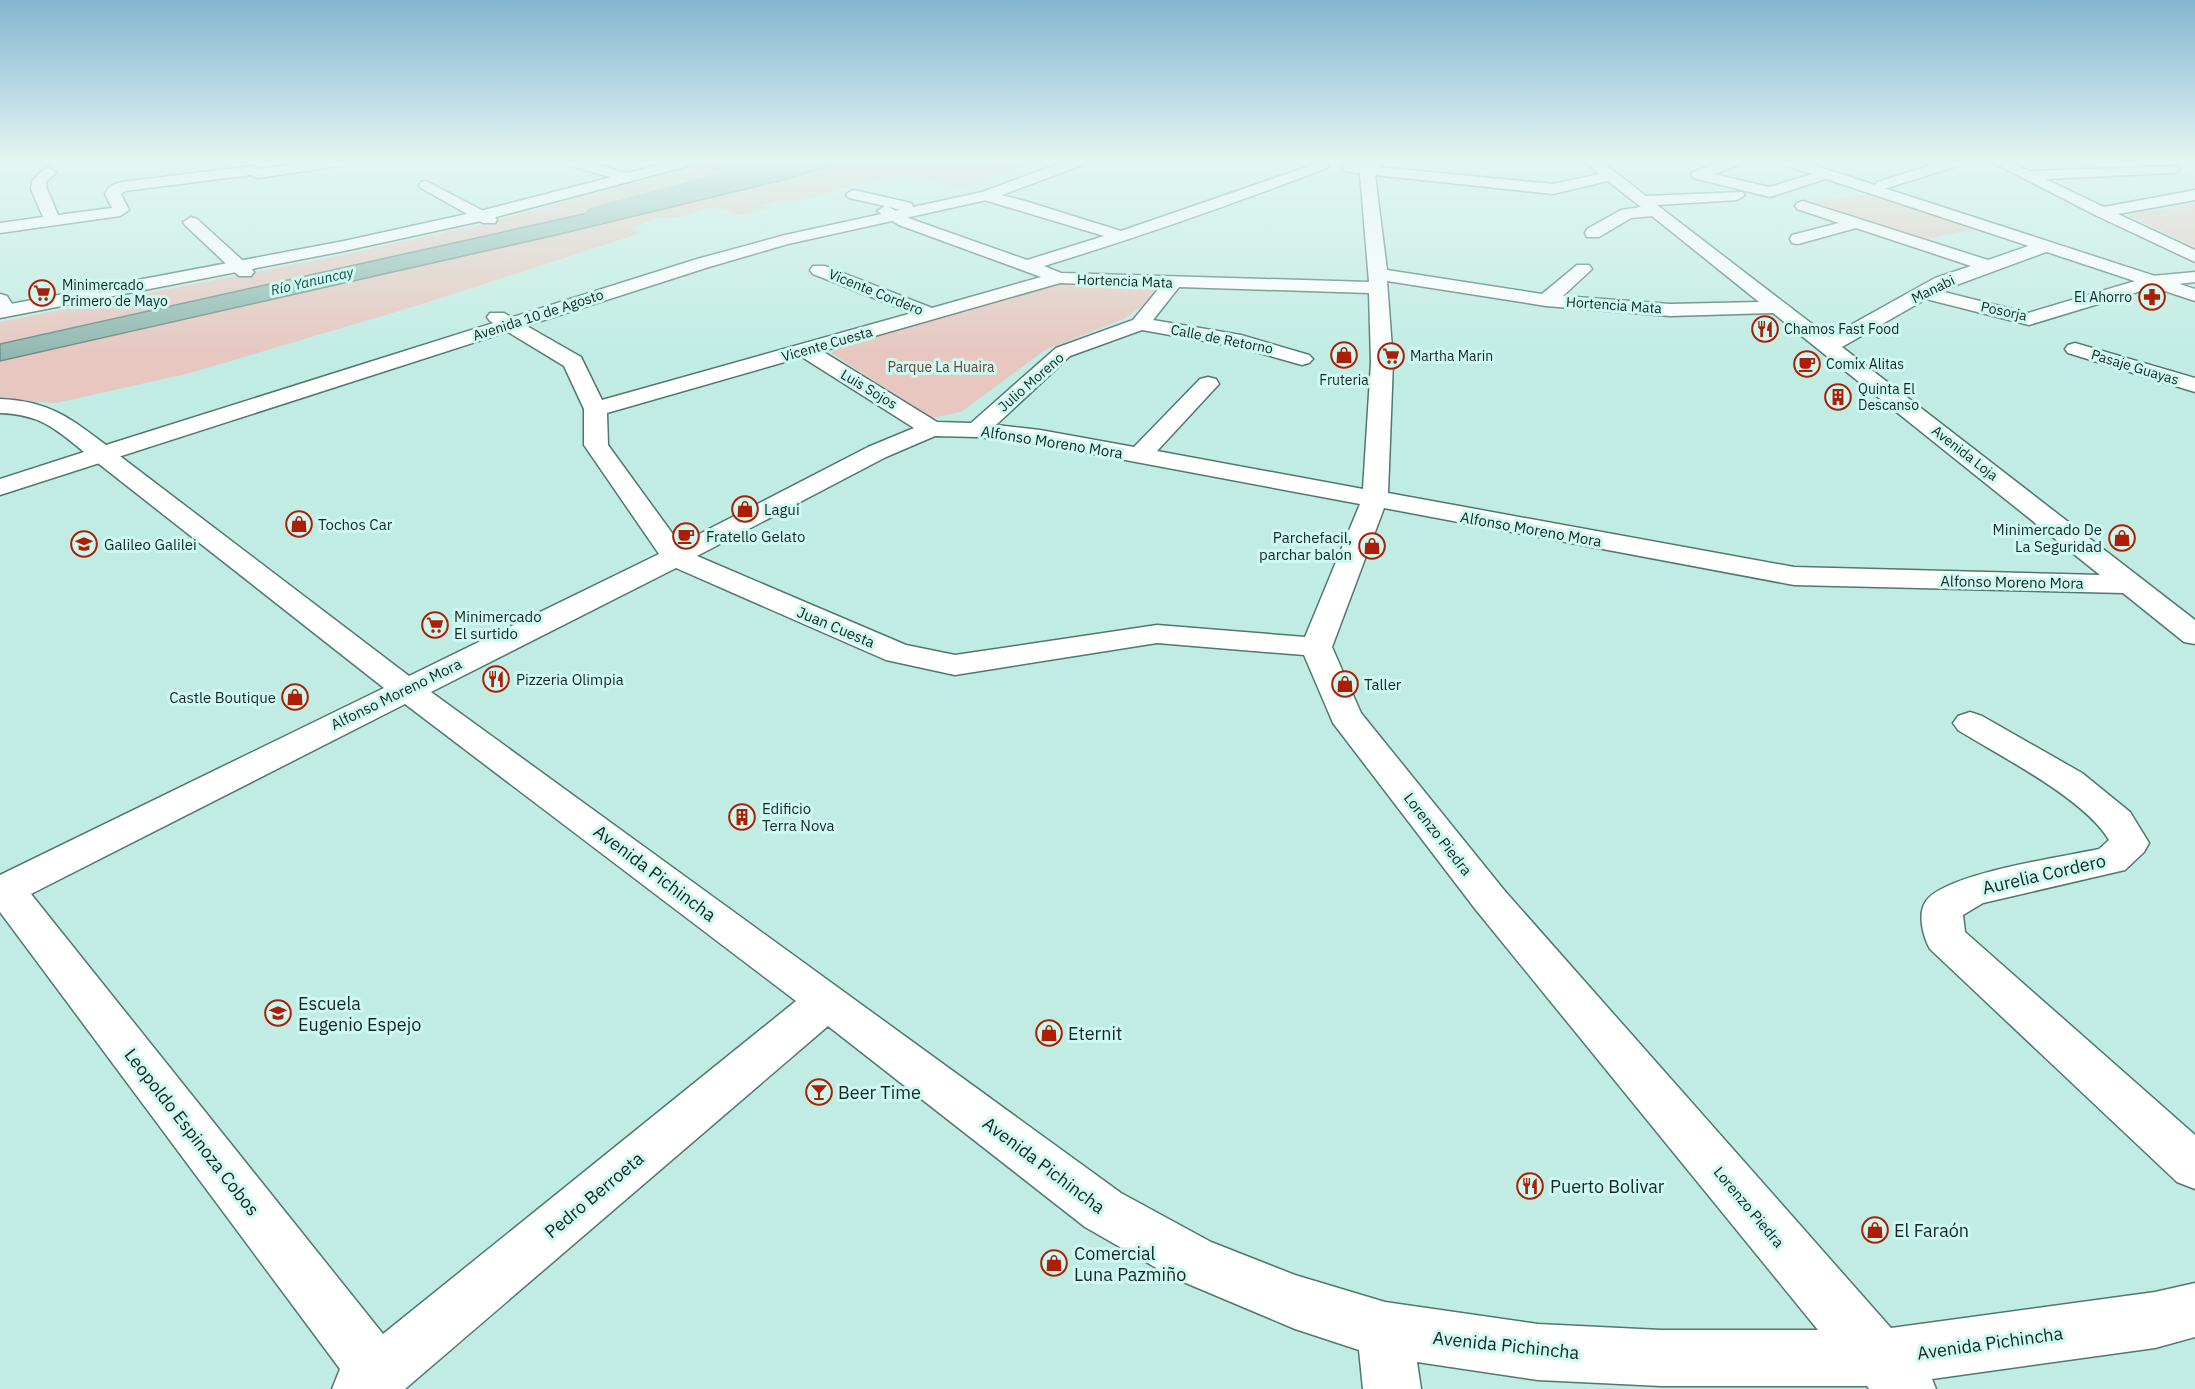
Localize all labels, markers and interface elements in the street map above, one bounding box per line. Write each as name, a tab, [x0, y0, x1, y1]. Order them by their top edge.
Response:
water label: Río Yanuncay	[269, 262, 356, 299]
street label: Vicente Cordero	[826, 265, 926, 319]
street label: Hortencia Mata	[1077, 270, 1174, 292]
street label: Manabi	[1908, 271, 1958, 307]
place label: Minimercado Primero de Mayo	[62, 276, 168, 310]
supermarket icon: Minimercado Primero de Mayo	[27, 278, 57, 308]
pharmacy icon: El Ahorro	[2137, 282, 2167, 312]
street label: Avenida 10 de Agosto	[470, 285, 606, 345]
place label: El Ahorro	[2074, 288, 2132, 306]
street label: Hortencia Mata	[1565, 293, 1663, 317]
street label: Posorja	[1979, 297, 2029, 325]
restaurant icon: Chamos Fast Food	[1750, 314, 1780, 344]
street label: Calle de Retorno	[1169, 320, 1275, 358]
place label: Chamos Fast Food	[1784, 320, 1899, 338]
street label: Vicente Cuesta	[779, 322, 875, 366]
shop icon: Fruteria	[1329, 340, 1359, 370]
supermarket icon: Martha Marin	[1376, 341, 1406, 371]
street label: Pasaje Guayas	[2089, 345, 2181, 389]
place label: Martha Marin	[1410, 347, 1493, 365]
street label: Julio Moreno	[994, 348, 1068, 415]
cafe icon: Comix Alitas	[1792, 349, 1822, 379]
place label: Comix Alitas	[1826, 355, 1904, 373]
park label: Parque La Huaira	[887, 358, 995, 376]
street label: Luis Sojos	[838, 365, 901, 413]
place label: Fruteria	[1319, 371, 1369, 389]
place label: Quinta El Descanso	[1858, 380, 1919, 414]
building icon: Quinta El Descanso	[1823, 382, 1853, 412]
street label: Alfonso Moreno Mora	[980, 421, 1124, 463]
street label: Avenida Loja	[1928, 422, 2002, 485]
shop icon: Lagui	[730, 494, 760, 524]
place label: Lagui	[764, 500, 800, 519]
street label: Alfonso Moreno Mora	[1459, 507, 1603, 551]
shop icon: Tochos Car	[284, 509, 314, 539]
place label: Tochos Car	[318, 515, 393, 534]
place label: Minimercado De La Seguridad	[1993, 520, 2102, 556]
cafe icon: Fratello Gelato	[671, 521, 701, 551]
shop icon: Minimercado De La Seguridad	[2107, 523, 2137, 553]
place label: Fratello Gelato	[706, 527, 805, 546]
place label: Parchefacil, parchar balon	[1259, 528, 1352, 564]
school or university icon: Galileo Galilei	[69, 529, 99, 559]
shop icon: Parchefacil, parchar balon	[1357, 531, 1387, 561]
place label: Galileo Galilei	[104, 535, 197, 554]
street label: Alfonso Moreno Mora	[1940, 571, 2084, 593]
street label: Juan Cuesta	[794, 602, 878, 652]
place label: Minimercado El surtido	[454, 607, 542, 643]
supermarket icon: Minimercado El surtido	[420, 610, 450, 640]
street label: Alfonso Moreno Mora	[327, 654, 465, 734]
restaurant icon: Pizzeria Olimpia	[481, 664, 511, 694]
shop icon: Taller	[1330, 669, 1360, 699]
place label: Pizzeria Olimpia	[516, 670, 624, 689]
place label: Taller	[1364, 675, 1402, 694]
shop icon: Castle Boutique	[280, 682, 310, 712]
place label: Castle Boutique	[169, 688, 276, 707]
street label: Lorenzo Piedra	[1400, 789, 1476, 879]
place label: Edificio Terra Nova	[762, 799, 834, 835]
building icon: Edificio Terra Nova	[727, 802, 757, 832]
street label: Avenida Pichincha	[589, 820, 721, 927]
street label: Aurelia Cordero	[1980, 849, 2108, 899]
place label: Escuela Eugenio Espejo	[298, 992, 421, 1036]
school or university icon: Escuela Eugenio Espejo	[263, 998, 293, 1028]
shop icon: Eternit	[1034, 1018, 1064, 1048]
place label: Eternit	[1068, 1022, 1122, 1045]
street label: Leopoldo Espinoza Cobos	[119, 1044, 265, 1220]
bar icon: Beer Time	[804, 1077, 834, 1107]
place label: Beer Time	[838, 1081, 921, 1104]
street label: Avenida Pichincha	[978, 1112, 1110, 1219]
street label: Pedro Berroeta	[540, 1147, 649, 1243]
street label: Lorenzo Piedra	[1710, 1163, 1788, 1251]
restaurant icon: Puerto Bolivar	[1515, 1171, 1545, 1201]
place label: Puerto Bolivar	[1550, 1175, 1665, 1198]
shop icon: El Faraón	[1860, 1215, 1890, 1245]
place label: El Faraón	[1894, 1219, 1969, 1242]
place label: Comercial Luna Pazmiño	[1074, 1242, 1186, 1286]
shop icon: Comercial Luna Pazmiño	[1039, 1248, 1069, 1278]
street label: Avenida Pichincha	[1916, 1321, 2065, 1365]
street label: Avenida Pichincha	[1432, 1326, 1581, 1364]

